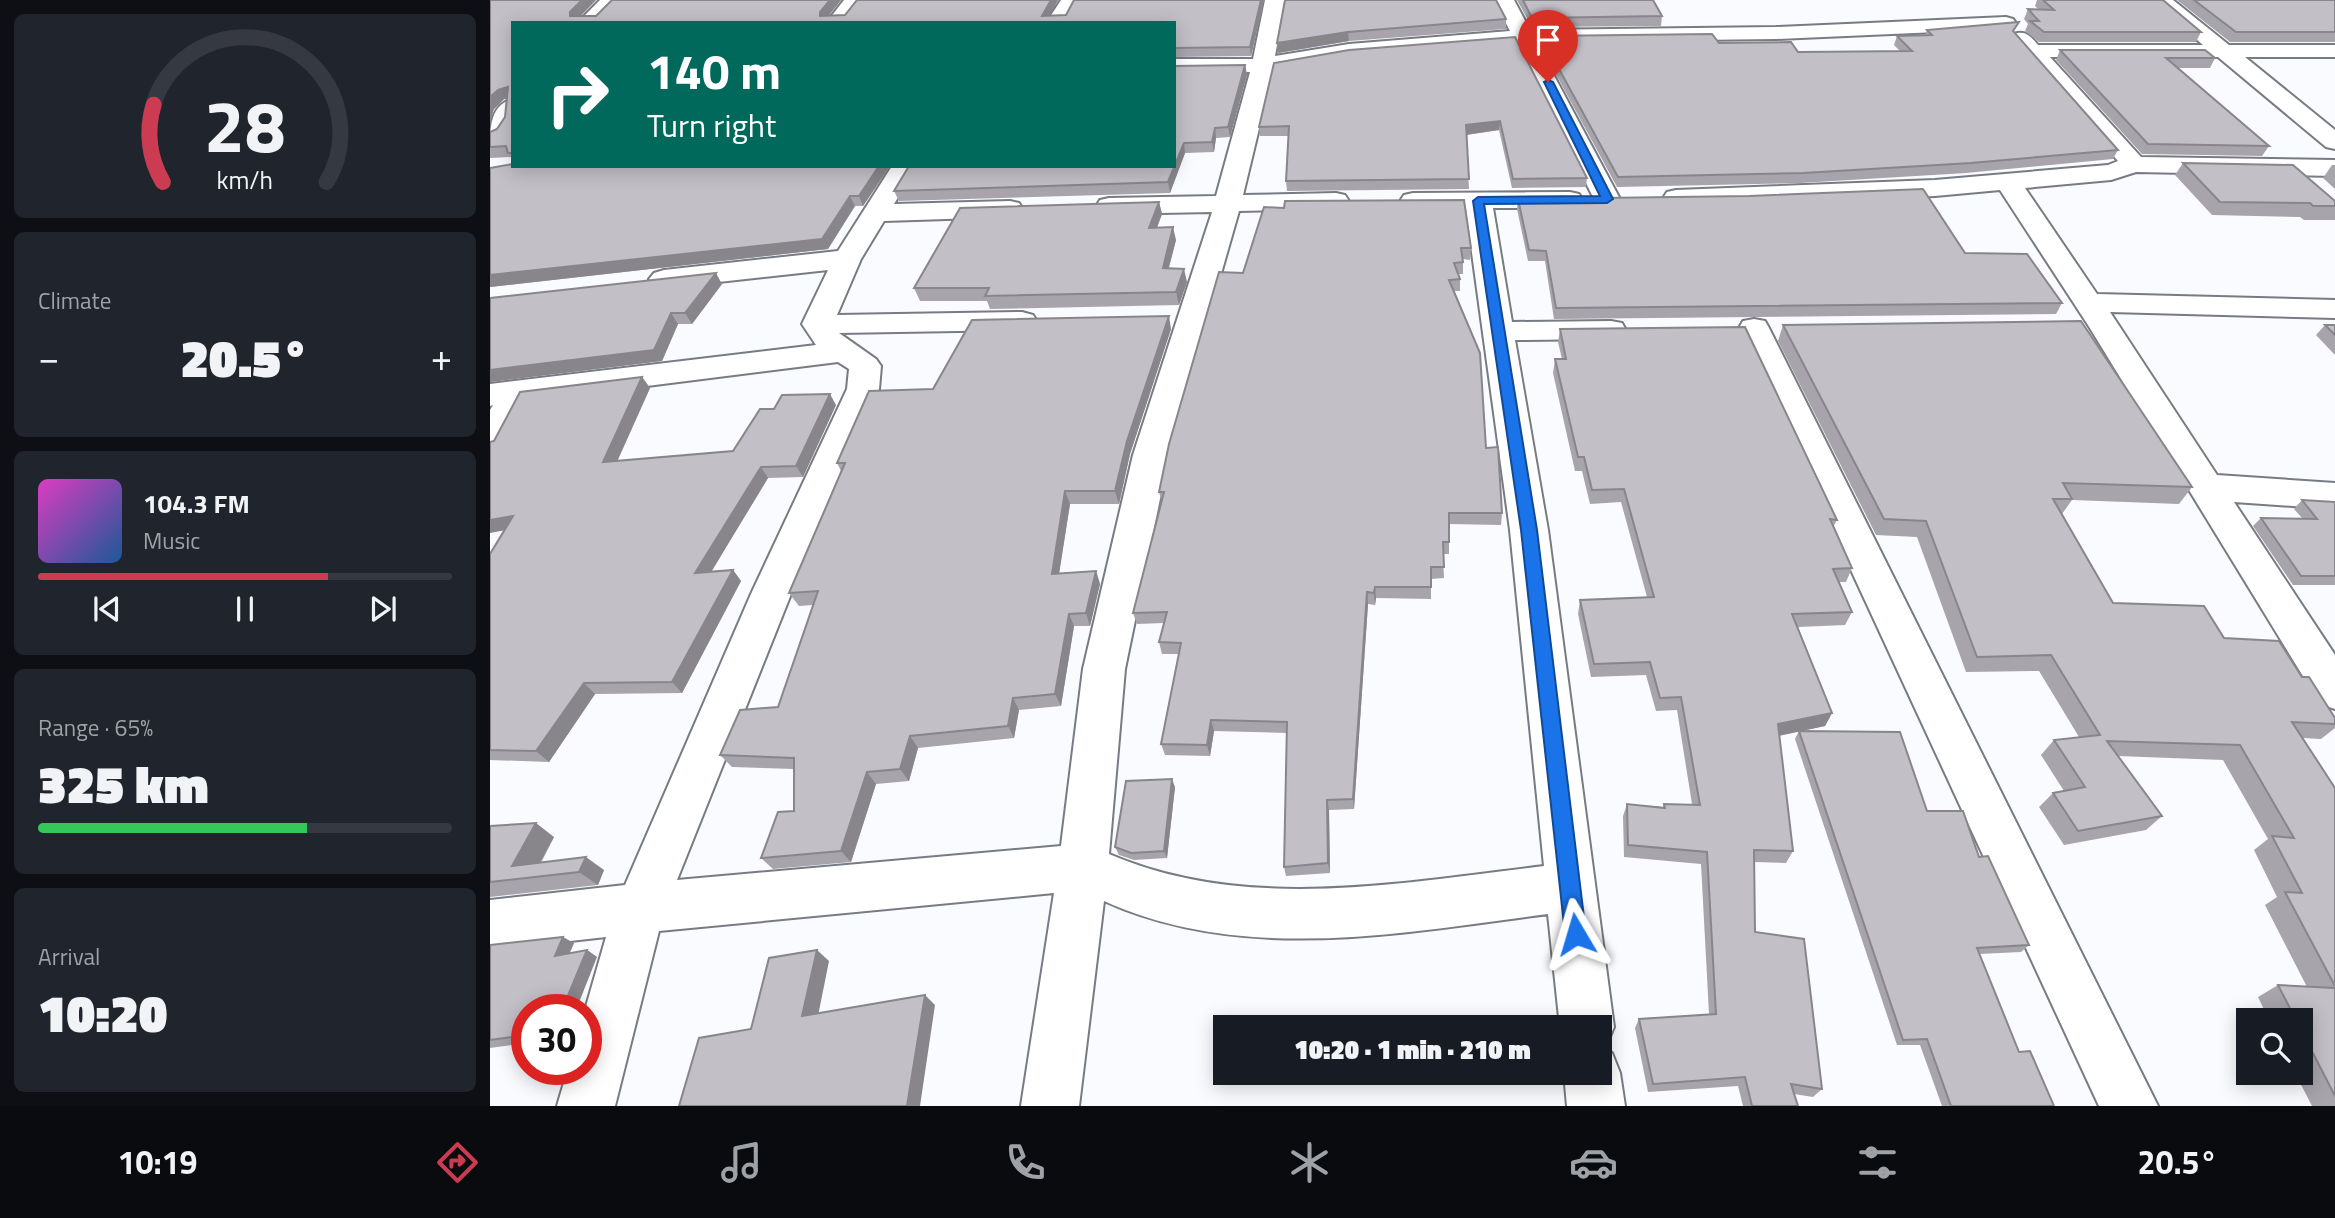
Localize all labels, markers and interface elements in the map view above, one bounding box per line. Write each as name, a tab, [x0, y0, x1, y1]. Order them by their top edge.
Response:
pin	[1518, 10, 1578, 82]
icon: arrive	[1529, 21, 1567, 59]
text: 140 m	[647, 33, 781, 108]
icon: right	[532, 49, 623, 140]
text: 28	[204, 71, 286, 181]
text: Turn right	[647, 101, 776, 149]
text: km/h	[217, 161, 273, 199]
text: Climate	[38, 283, 111, 318]
text: 20.5°	[180, 318, 310, 397]
text: −	[38, 328, 59, 386]
text: +	[431, 328, 452, 386]
text: 104.3 FM	[143, 484, 250, 523]
text: Music	[143, 523, 200, 558]
icon: previous	[88, 590, 126, 628]
icon: pause	[226, 590, 264, 628]
icon: next	[364, 590, 402, 628]
text: Range · 65%	[38, 710, 153, 745]
text: 325 km	[38, 744, 209, 823]
position arrow	[1539, 897, 1613, 971]
text: Arrival	[38, 939, 100, 974]
text: 10:20	[38, 973, 167, 1052]
speed limit sign: 30	[511, 994, 602, 1085]
map controls	[2236, 1008, 2313, 1085]
button: search	[2236, 1008, 2313, 1085]
text: 10:20 · 1 min · 210 m	[1294, 1030, 1531, 1069]
text: 10:19	[118, 1138, 197, 1186]
icon: directions	[433, 1138, 482, 1187]
icon: music	[717, 1138, 766, 1187]
icon: phone	[1001, 1138, 1050, 1187]
icon: climate	[1285, 1138, 1334, 1187]
icon: car	[1569, 1138, 1618, 1187]
icon: filters	[1853, 1138, 1902, 1187]
text: 20.5°	[2138, 1138, 2217, 1186]

